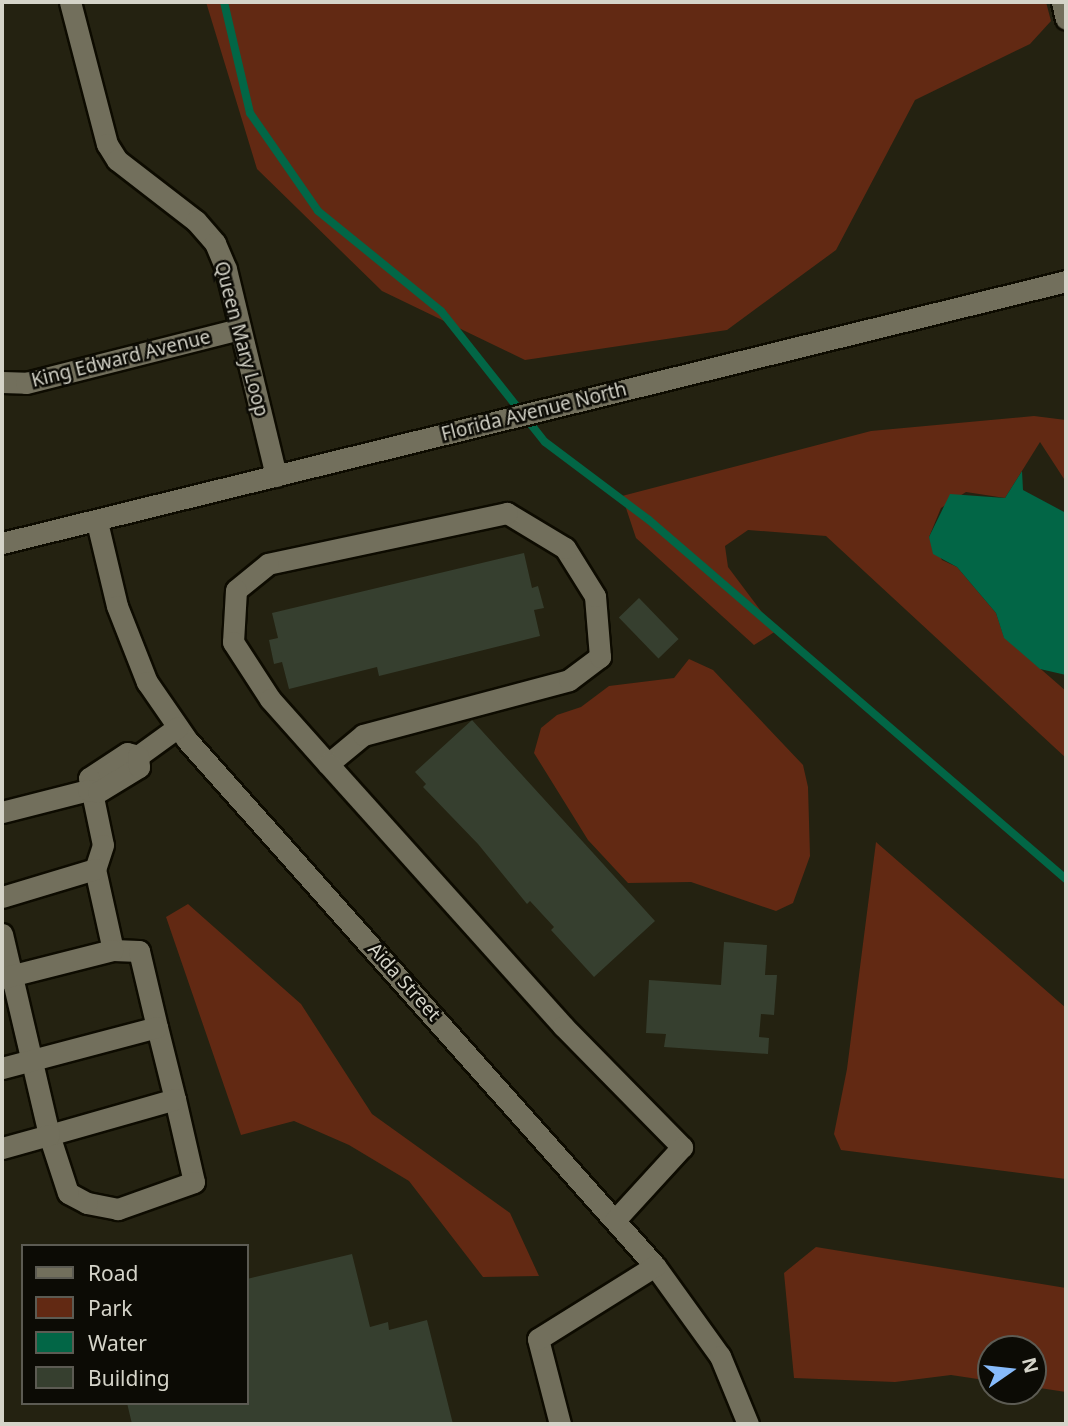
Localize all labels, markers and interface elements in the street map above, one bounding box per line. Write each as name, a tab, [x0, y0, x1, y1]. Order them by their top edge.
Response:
street label: Queen Mary Loop	[209, 259, 273, 419]
street label: King Edward Avenue	[29, 326, 213, 392]
street label: Florida Avenue North	[439, 378, 629, 446]
street label: Aida Street	[363, 938, 445, 1026]
legend	[21, 1244, 248, 1405]
text: Road	[88, 1259, 138, 1287]
text: Park	[88, 1294, 132, 1322]
text: Water	[88, 1329, 147, 1357]
north arrow	[977, 1335, 1047, 1405]
text: N	[1016, 1355, 1045, 1376]
text: Building	[88, 1364, 170, 1392]

